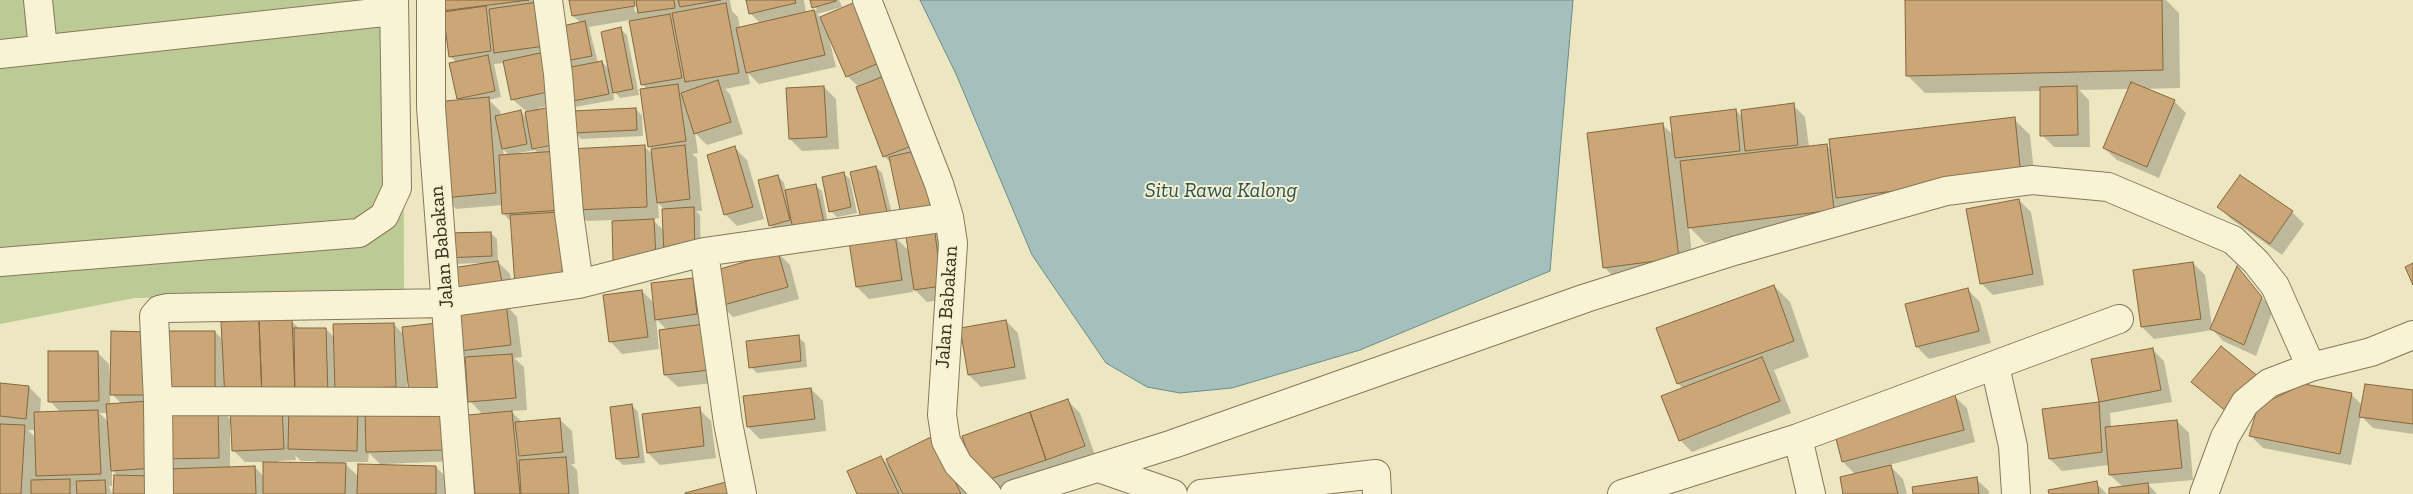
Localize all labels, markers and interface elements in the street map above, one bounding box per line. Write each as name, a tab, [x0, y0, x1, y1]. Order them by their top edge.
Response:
water label: Situ Rawa Kalong	[1145, 178, 1297, 204]
street label: Jalan Babakan	[425, 185, 459, 309]
street label: Jalan Babakan	[931, 245, 963, 369]

